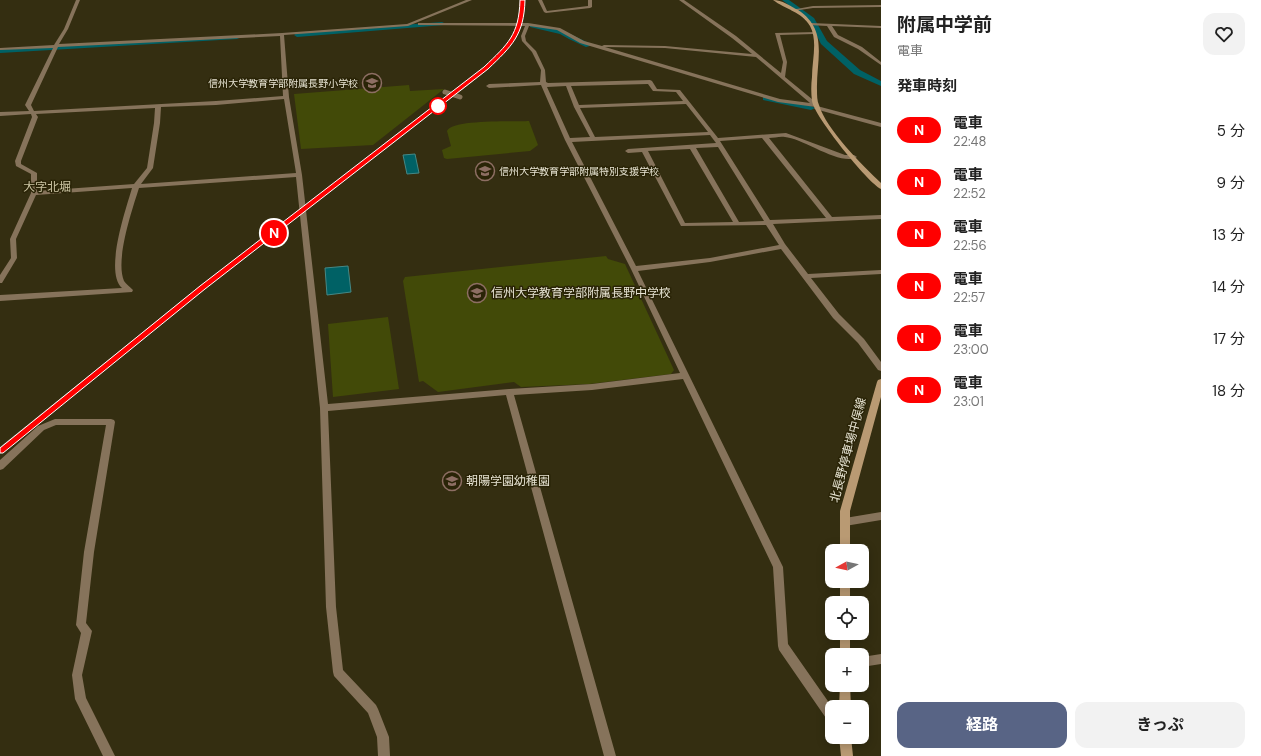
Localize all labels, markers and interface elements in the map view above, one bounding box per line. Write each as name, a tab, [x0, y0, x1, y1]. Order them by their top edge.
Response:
text: 附属中学前	[897, 12, 992, 37]
button: heart	[1203, 13, 1245, 55]
text: 電車	[897, 42, 923, 59]
school or university icon: 信州大学教育学部附属長野小学校	[361, 72, 383, 94]
text: 発車時刻	[897, 76, 957, 96]
place label: 信州大学教育学部附属長野小学校	[208, 77, 358, 90]
unlabelled marker	[429, 97, 447, 115]
text: 電車	[953, 113, 983, 133]
text: N	[914, 121, 924, 139]
text: 5 分	[1217, 121, 1245, 141]
text: 22:48	[953, 133, 986, 150]
school or university icon: 信州大学教育学部附属特別支援学校	[474, 160, 496, 182]
place label: 信州大学教育学部附属特別支援学校	[499, 165, 659, 178]
text: 電車	[953, 165, 983, 185]
text: N	[914, 173, 924, 191]
text: 9 分	[1217, 173, 1245, 193]
district label: 大字北堀	[23, 179, 71, 195]
text: 22:52	[953, 185, 986, 202]
text: 電車	[953, 217, 983, 237]
line badge: N	[261, 220, 287, 246]
text: N	[269, 224, 279, 242]
text: N	[914, 225, 924, 243]
text: 13 分	[1212, 225, 1245, 245]
text: 22:56	[953, 237, 987, 254]
text: 電車	[953, 269, 983, 289]
text: N	[914, 277, 924, 295]
text: 14 分	[1212, 277, 1245, 297]
school or university icon: 信州大学教育学部附属長野中学校	[466, 282, 488, 304]
place label: 信州大学教育学部附属長野中学校	[491, 285, 671, 301]
text: 22:57	[953, 289, 985, 306]
text: 電車	[953, 321, 983, 341]
text: N	[914, 329, 924, 347]
text: 17 分	[1213, 329, 1245, 349]
text: 23:00	[953, 341, 989, 358]
text: 電車	[953, 373, 983, 393]
text: N	[914, 381, 924, 399]
text: 18 分	[1212, 381, 1245, 401]
text: 23:01	[953, 393, 984, 410]
street label: 北長野停車場中俣線	[826, 396, 870, 504]
school or university icon: 朝陽学園幼稚園	[441, 470, 463, 492]
place label: 朝陽学園幼稚園	[466, 473, 550, 489]
north arrow	[825, 544, 869, 588]
map controls	[825, 544, 869, 744]
button: locate	[825, 596, 869, 640]
button: +	[825, 648, 869, 692]
button: −	[825, 700, 869, 744]
button: 経路	[897, 702, 1067, 748]
button: きっぷ	[1075, 702, 1245, 748]

